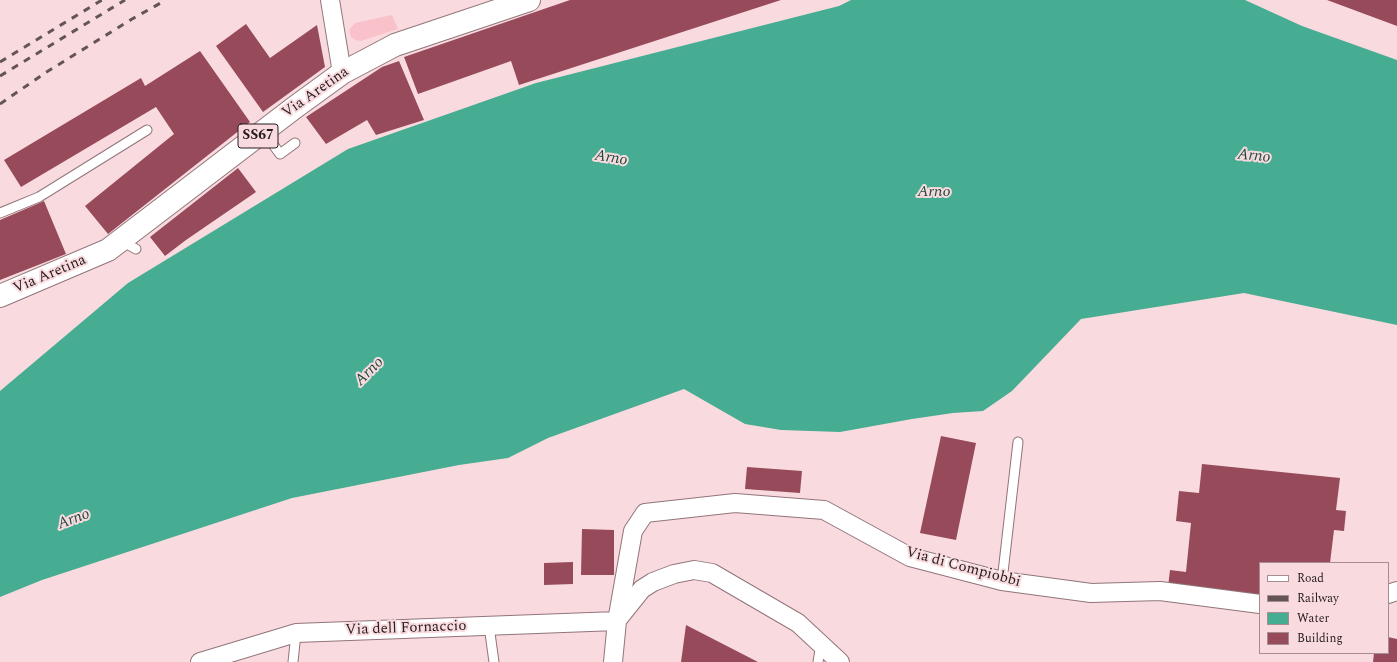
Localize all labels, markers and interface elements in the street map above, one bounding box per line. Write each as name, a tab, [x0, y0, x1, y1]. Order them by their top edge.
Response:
street label: Via Aretina	[279, 63, 353, 123]
road number: SS67	[238, 124, 278, 148]
water label: Arno	[1237, 146, 1271, 168]
water label: Arno	[593, 147, 629, 171]
water label: Arno	[917, 183, 951, 203]
street label: Via Aretina	[11, 252, 89, 298]
water label: Arno	[352, 354, 388, 390]
water label: Arno	[55, 505, 93, 535]
street label: Via di Compiobbi	[904, 544, 1022, 592]
legend	[1259, 562, 1389, 654]
text: Road	[1297, 569, 1324, 588]
text: Railway	[1297, 589, 1339, 608]
text: Water	[1297, 609, 1329, 628]
street label: Via dell Fornaccio	[345, 618, 467, 640]
text: Building	[1297, 629, 1343, 648]

